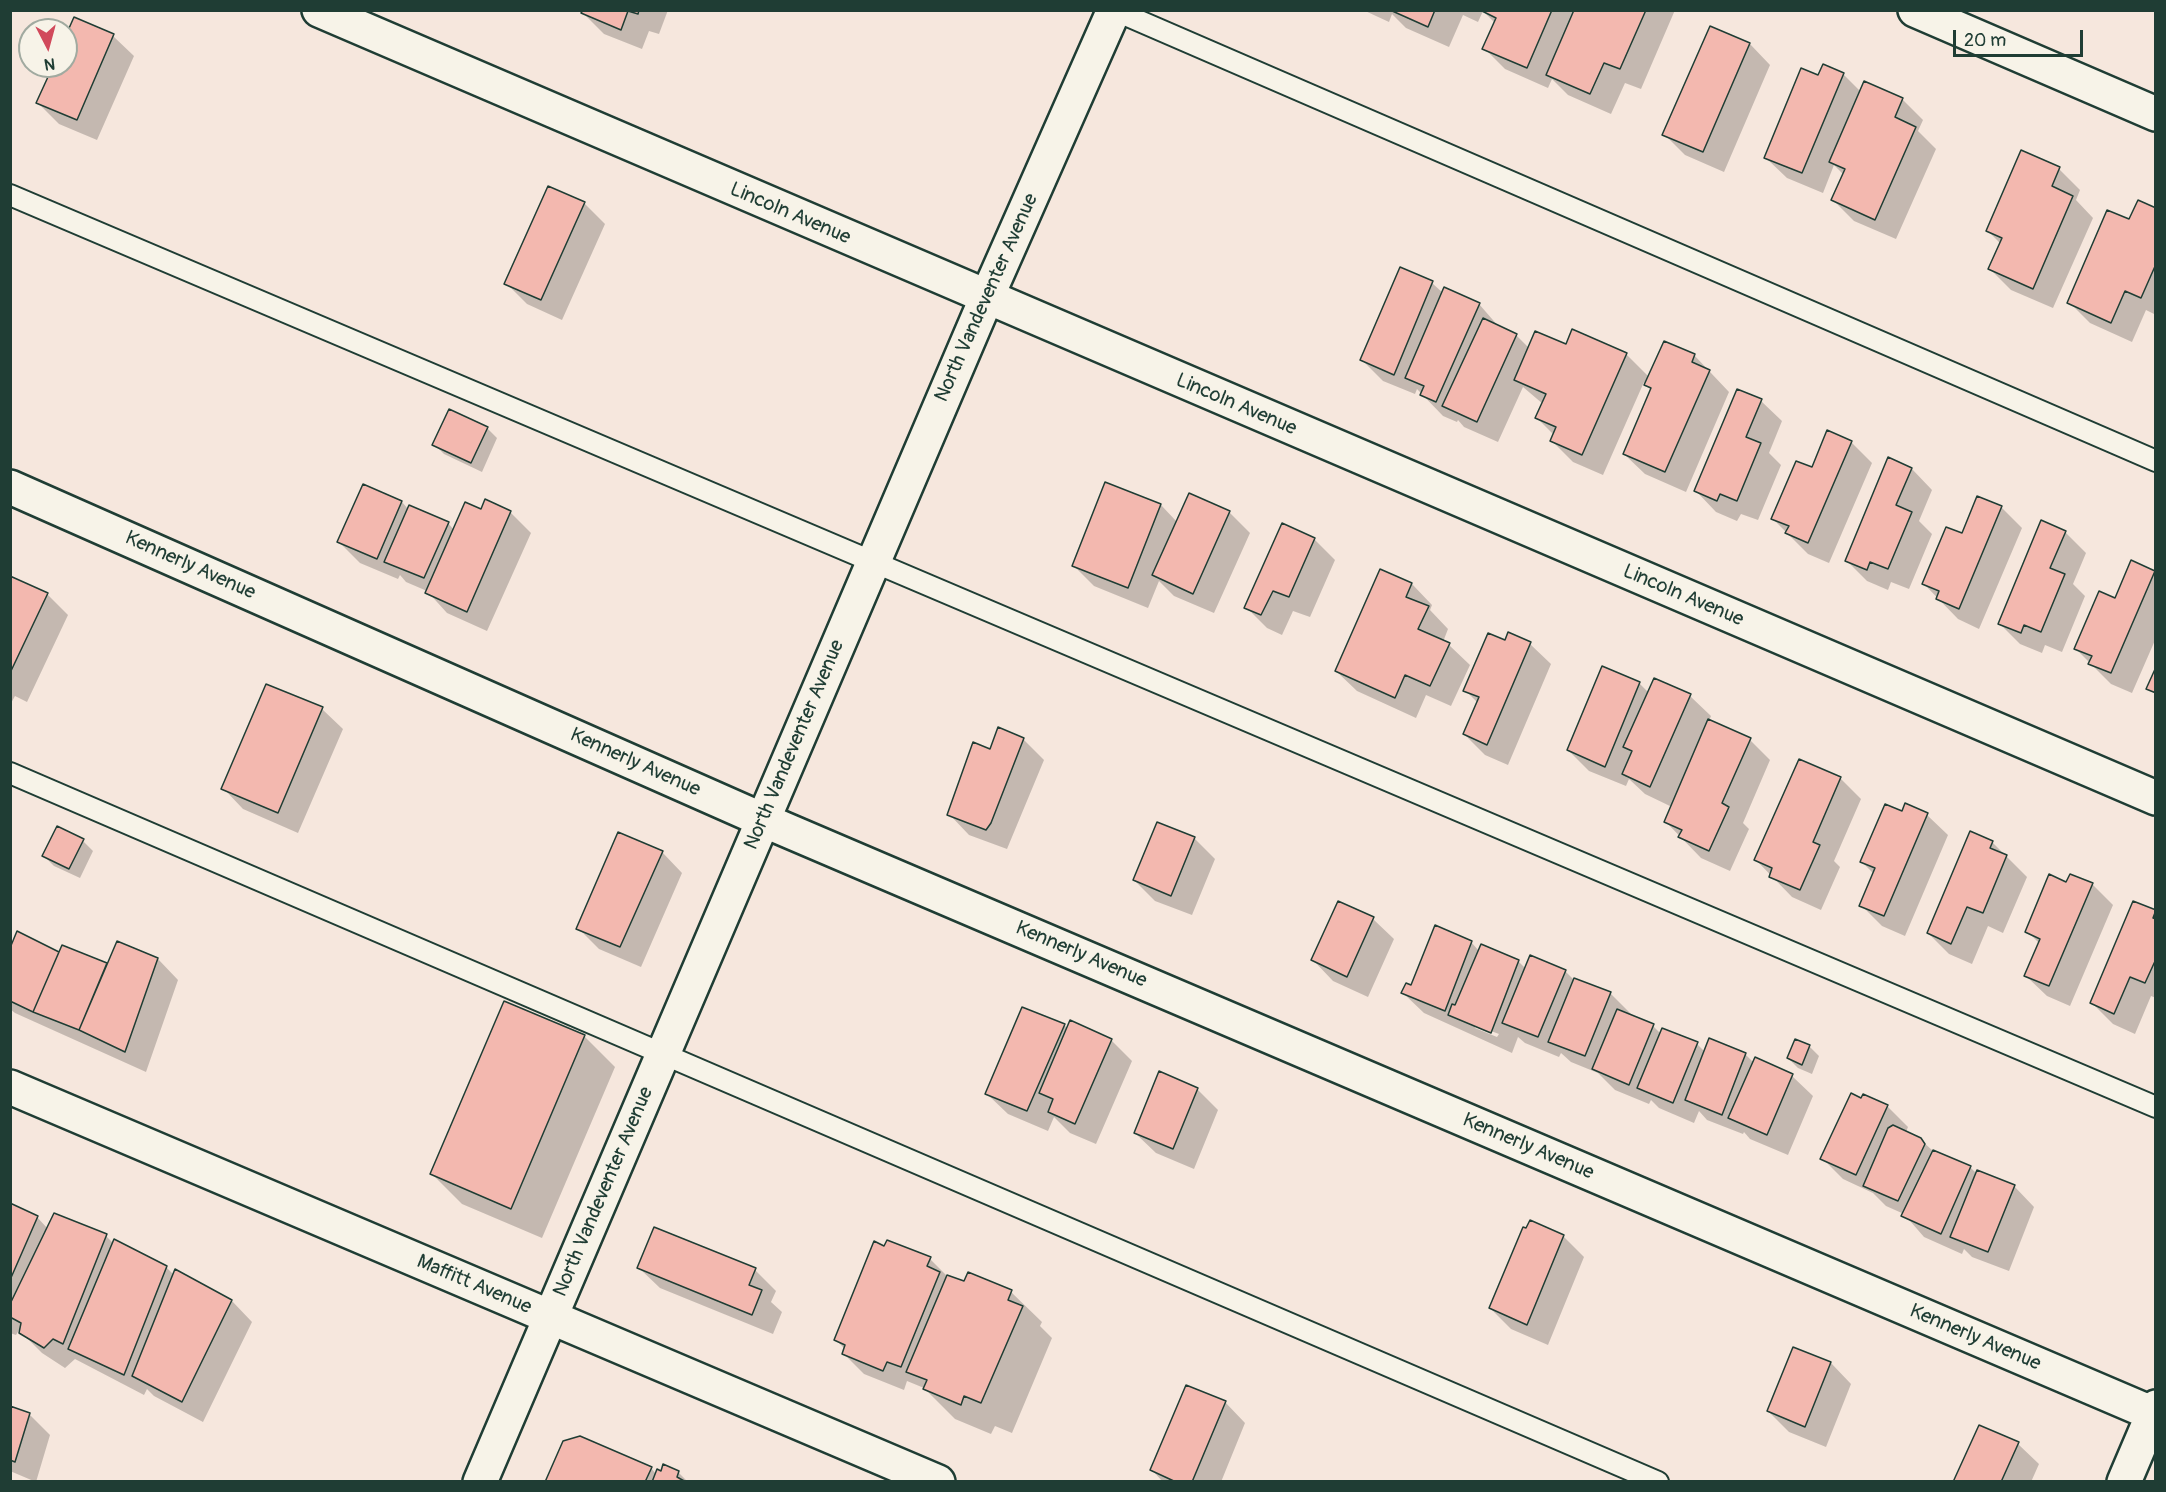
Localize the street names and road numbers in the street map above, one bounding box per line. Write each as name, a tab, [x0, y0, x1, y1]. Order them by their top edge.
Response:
street label: Lincoln Avenue	[726, 178, 854, 250]
street label: North Vandeventer Avenue	[930, 190, 1044, 406]
street label: Lincoln Avenue	[1172, 369, 1300, 441]
street label: Kennerly Avenue	[121, 527, 259, 605]
street label: Lincoln Avenue	[1619, 560, 1747, 632]
street label: North Vandeventer Avenue	[740, 637, 850, 853]
street label: Kennerly Avenue	[566, 724, 704, 802]
street label: Kennerly Avenue	[1012, 917, 1150, 993]
street label: North Vandeventer Avenue	[549, 1084, 659, 1300]
street label: Kennerly Avenue	[1459, 1109, 1597, 1185]
street label: Maffitt Avenue	[413, 1250, 535, 1320]
street label: Kennerly Avenue	[1906, 1300, 2044, 1376]

